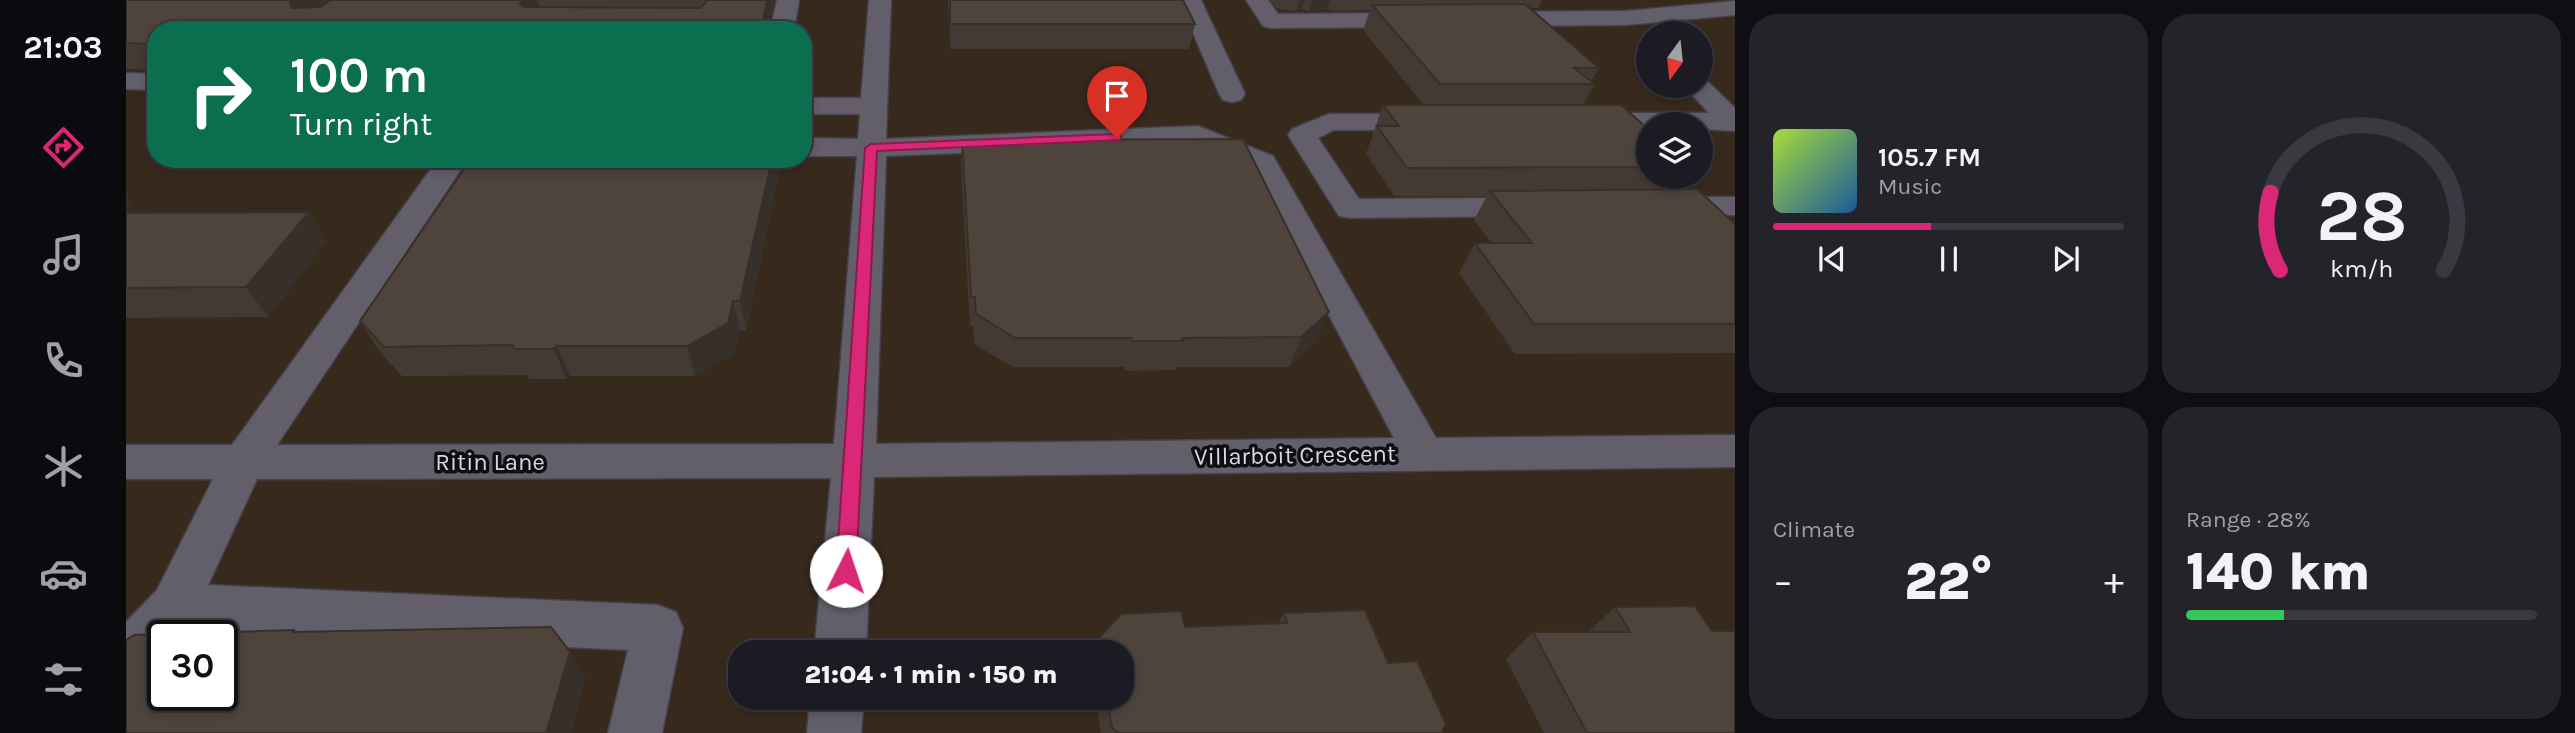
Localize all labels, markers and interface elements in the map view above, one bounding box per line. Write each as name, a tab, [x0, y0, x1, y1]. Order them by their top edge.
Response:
north arrow	[1636, 21, 1713, 98]
map controls	[1636, 21, 1713, 189]
text: 21:03	[23, 29, 103, 66]
text: 100 m	[290, 47, 428, 104]
icon: right	[175, 49, 266, 140]
pin	[1087, 66, 1147, 138]
icon: arrive	[1098, 77, 1136, 115]
text: Turn right	[290, 106, 432, 143]
button: layers	[1636, 112, 1713, 189]
icon: directions	[39, 123, 88, 172]
text: 105.7 FM	[1878, 142, 1981, 173]
text: Music	[1878, 173, 1942, 200]
text: 28	[2316, 173, 2407, 258]
icon: music	[39, 230, 88, 279]
icon: previous	[1813, 240, 1851, 278]
icon: pause	[1930, 240, 1968, 278]
icon: next	[2047, 240, 2085, 278]
text: km/h	[2330, 254, 2393, 283]
icon: phone	[39, 336, 88, 385]
street label: Villarboit Crescent	[1194, 439, 1396, 471]
icon: climate	[39, 442, 88, 491]
street label: Ritin Lane	[435, 448, 545, 476]
text: Range · 28%	[2186, 506, 2311, 533]
text: Climate	[1773, 516, 1855, 543]
position arrow	[809, 534, 883, 608]
text: 140 km	[2186, 541, 2370, 602]
icon: car	[39, 549, 88, 598]
text: 22°	[1904, 551, 1993, 612]
text: −	[1773, 559, 1793, 604]
text: +	[2104, 559, 2124, 604]
speed limit sign: 30	[147, 620, 238, 711]
icon: filters	[39, 655, 88, 704]
text: 21:04 · 1 min · 150 m	[805, 659, 1057, 690]

